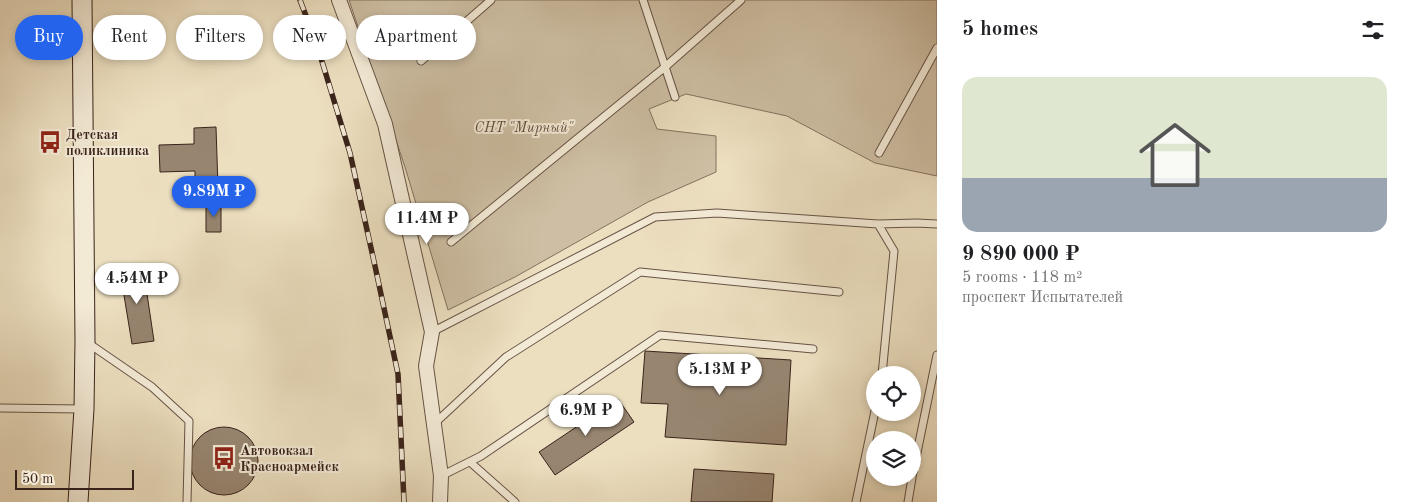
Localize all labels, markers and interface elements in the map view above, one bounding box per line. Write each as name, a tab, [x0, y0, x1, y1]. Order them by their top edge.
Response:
chip: Buy	[15, 15, 83, 60]
chip: Rent	[93, 15, 166, 60]
chip: Filters	[176, 15, 263, 60]
chip: New	[273, 15, 346, 60]
chip: Apartment	[356, 15, 476, 60]
icon: filters	[1359, 16, 1387, 44]
text: 5 homes	[962, 19, 1038, 40]
icon: home	[1130, 110, 1220, 200]
park label: СНТ "Мирный"	[475, 121, 574, 136]
place label: Детская поликлиника	[66, 128, 149, 158]
bus stop icon: Детская поликлиника	[37, 129, 63, 155]
pin: 9.89M ₽	[168, 176, 260, 218]
text: 9.89M ₽	[183, 184, 245, 200]
pin: 11.4M ₽	[381, 202, 473, 245]
text: 11.4M ₽	[396, 211, 458, 227]
text: 9 890 000 ₽	[962, 244, 1080, 265]
pin: 4.54M ₽	[91, 262, 183, 305]
text: 5 rooms · 118 m²	[962, 270, 1082, 286]
text: 4.54M ₽	[106, 271, 168, 287]
text: проспект Испытателей	[962, 290, 1123, 306]
pin: 5.13M ₽	[674, 354, 766, 396]
text: 5.13M ₽	[689, 362, 751, 378]
map controls	[866, 366, 921, 486]
button: locate	[866, 366, 921, 421]
pin: 6.9M ₽	[545, 394, 627, 437]
text: 6.9M ₽	[560, 403, 613, 419]
button: layers	[866, 431, 921, 486]
place label: Автовокзал Красноармейск	[240, 444, 339, 474]
bus stop icon: Автовокзал Красноармейск	[211, 445, 237, 471]
scale bar	[15, 467, 134, 490]
text: 50 m	[22, 472, 53, 486]

